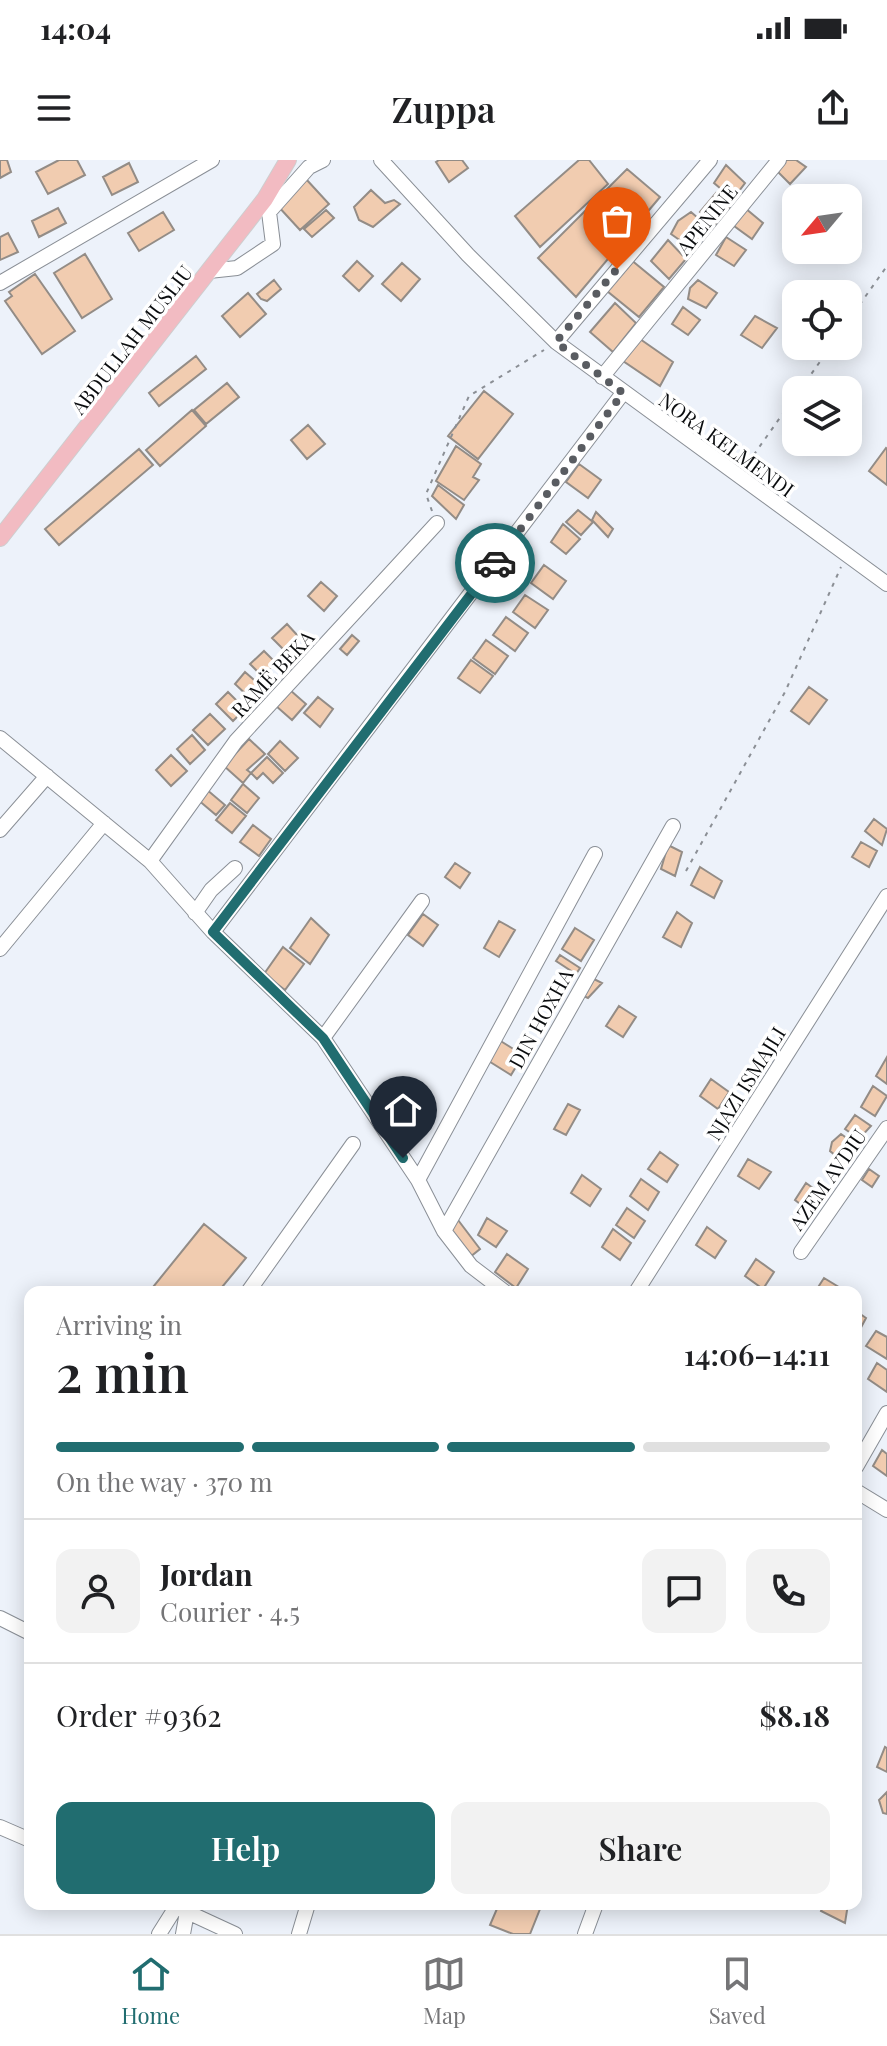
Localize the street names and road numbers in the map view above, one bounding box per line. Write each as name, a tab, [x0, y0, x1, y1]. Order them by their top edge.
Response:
street label: APENINE	[669, 178, 743, 261]
street label: ABDULLAH MUSLIU	[64, 259, 198, 420]
street label: NORA KELMENDI	[654, 386, 800, 502]
street label: RAMË BEKA	[225, 623, 320, 722]
street label: DIN HOXHA	[502, 963, 579, 1073]
street label: NJAZI ISMAJLI	[699, 1021, 791, 1145]
street label: AZEM AVDIU	[782, 1123, 872, 1236]

